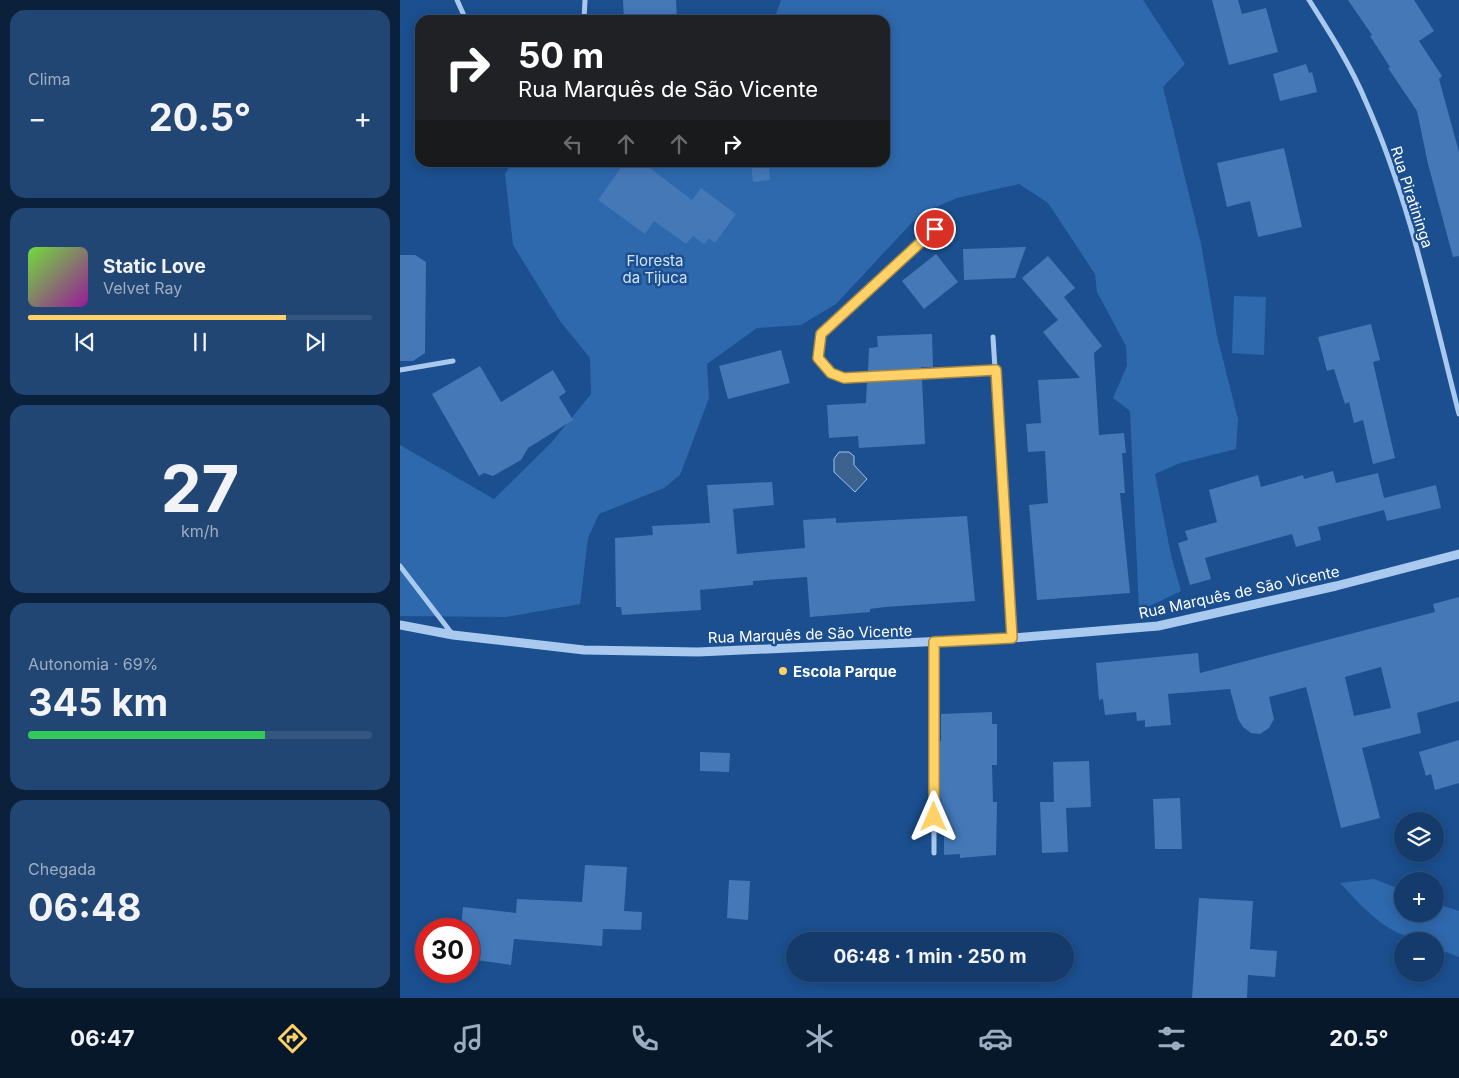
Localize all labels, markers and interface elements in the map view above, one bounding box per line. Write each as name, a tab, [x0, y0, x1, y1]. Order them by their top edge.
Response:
text: 50 m	[518, 34, 604, 76]
icon: right	[435, 35, 500, 100]
text: Clima	[28, 69, 70, 89]
text: Rua Marquês de São Vicente	[518, 76, 818, 102]
text: 20.5°	[149, 94, 251, 140]
text: −	[28, 101, 47, 135]
text: +	[353, 101, 372, 135]
icon: left	[559, 130, 587, 158]
icon: ahead	[612, 130, 640, 158]
icon: ahead	[665, 130, 693, 158]
icon: right	[718, 130, 746, 158]
street label: Rua Piratininga	[1387, 144, 1437, 250]
pin	[914, 208, 956, 250]
icon: arrive	[921, 215, 949, 243]
park label: Floresta da Tijuca	[623, 251, 687, 287]
text: Static Love	[103, 255, 206, 278]
text: Velvet Ray	[103, 278, 182, 298]
icon: previous	[71, 328, 99, 356]
icon: pause	[186, 328, 214, 356]
icon: next	[301, 328, 329, 356]
text: 27	[161, 449, 239, 528]
text: km/h	[181, 521, 219, 541]
street label: Rua Marquês de São Vicente	[1137, 561, 1341, 623]
street label: Rua Marquês de São Vicente	[707, 621, 913, 647]
text: Autonomia · 69%	[28, 654, 158, 674]
place label: Escola Parque	[793, 662, 897, 681]
marker: Escola Parque	[777, 665, 789, 677]
text: 345 km	[28, 679, 168, 725]
position arrow	[907, 790, 959, 842]
map controls	[1394, 812, 1444, 982]
button: layers	[1394, 812, 1444, 862]
text: Chegada	[28, 859, 96, 879]
button: +	[1394, 872, 1444, 922]
text: 06:48	[28, 884, 141, 930]
speed limit sign: 30	[415, 918, 480, 983]
button: −	[1394, 932, 1444, 982]
text: 06:48 · 1 min · 250 m	[833, 945, 1027, 968]
icon: directions	[275, 1021, 310, 1056]
icon: music	[451, 1021, 486, 1056]
icon: phone	[627, 1021, 662, 1056]
icon: climate	[802, 1021, 837, 1056]
icon: car	[978, 1021, 1013, 1056]
icon: filters	[1154, 1021, 1189, 1056]
text: 06:47	[70, 1025, 135, 1051]
text: 20.5°	[1329, 1025, 1389, 1051]

